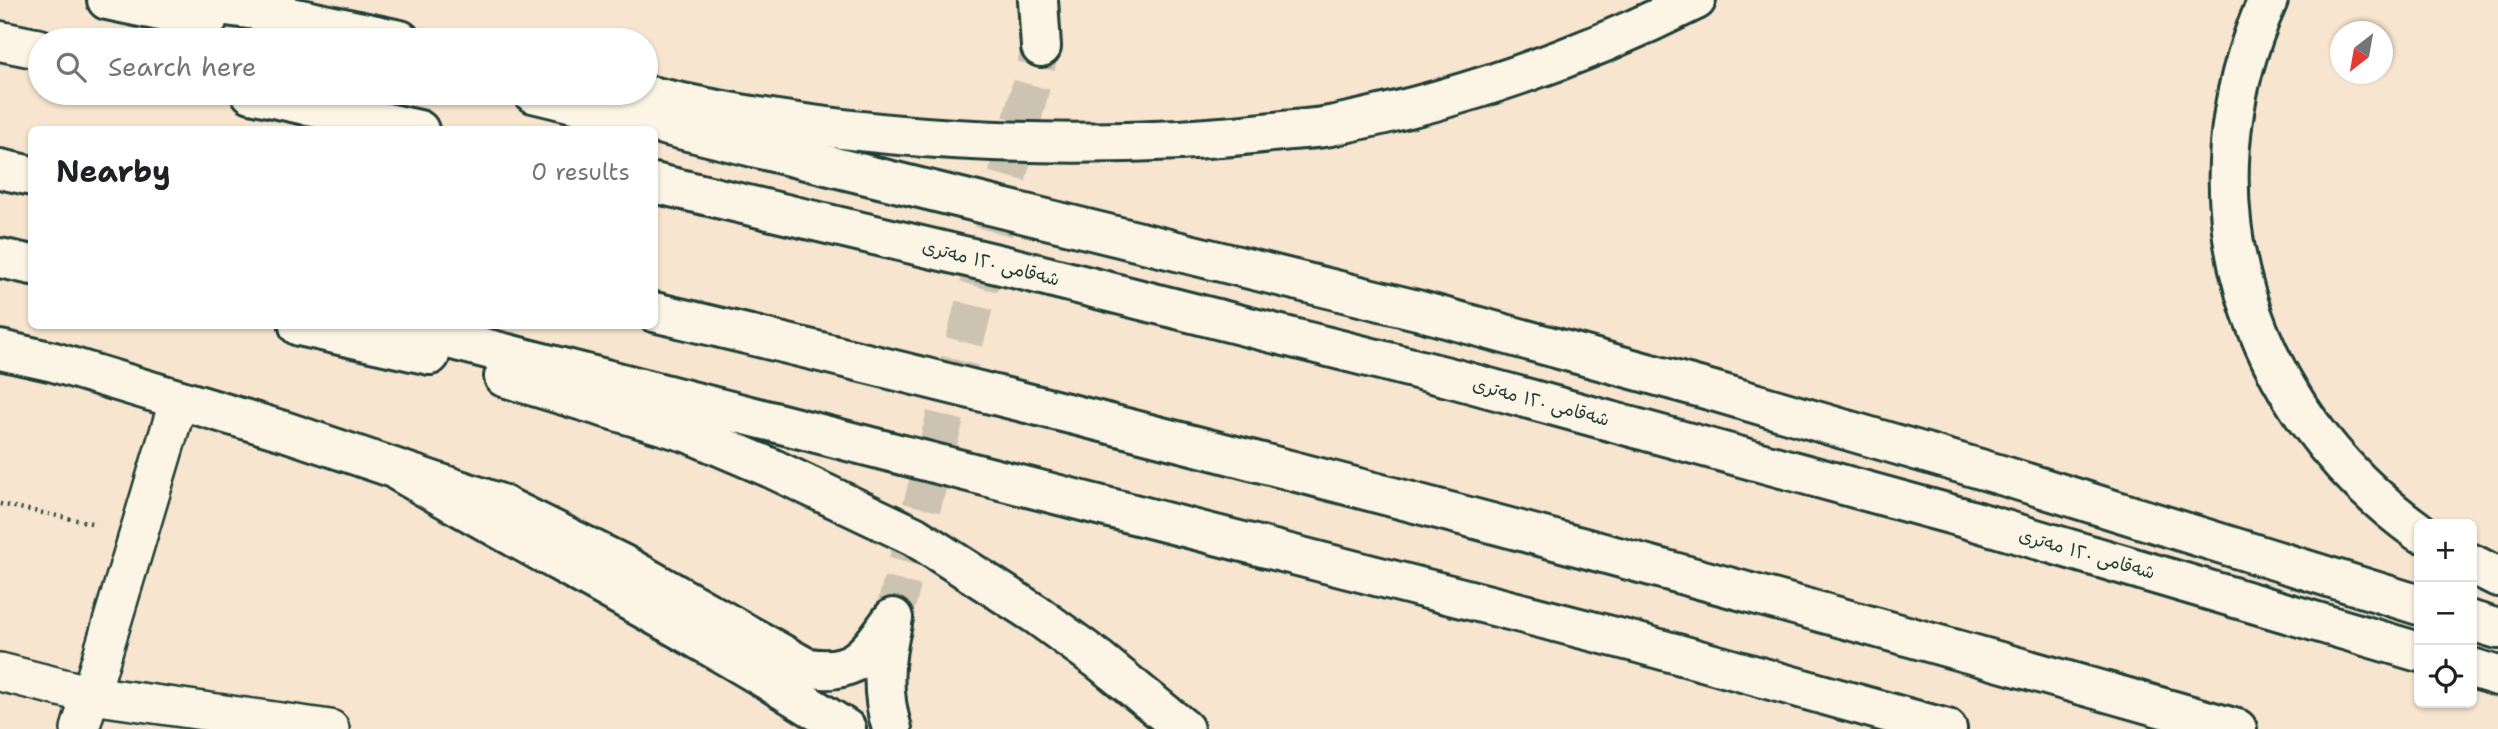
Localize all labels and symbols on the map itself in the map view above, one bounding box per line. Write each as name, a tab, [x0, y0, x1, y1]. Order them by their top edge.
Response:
north arrow	[2330, 21, 2393, 84]
street label: شەقامی ١٢٠ مەتری	[920, 234, 1062, 292]
street label: شەقامی ١٢٠ مەتری	[1470, 372, 1612, 432]
street label: شەقامی ١٢٠ مەتری	[2016, 523, 2158, 585]

